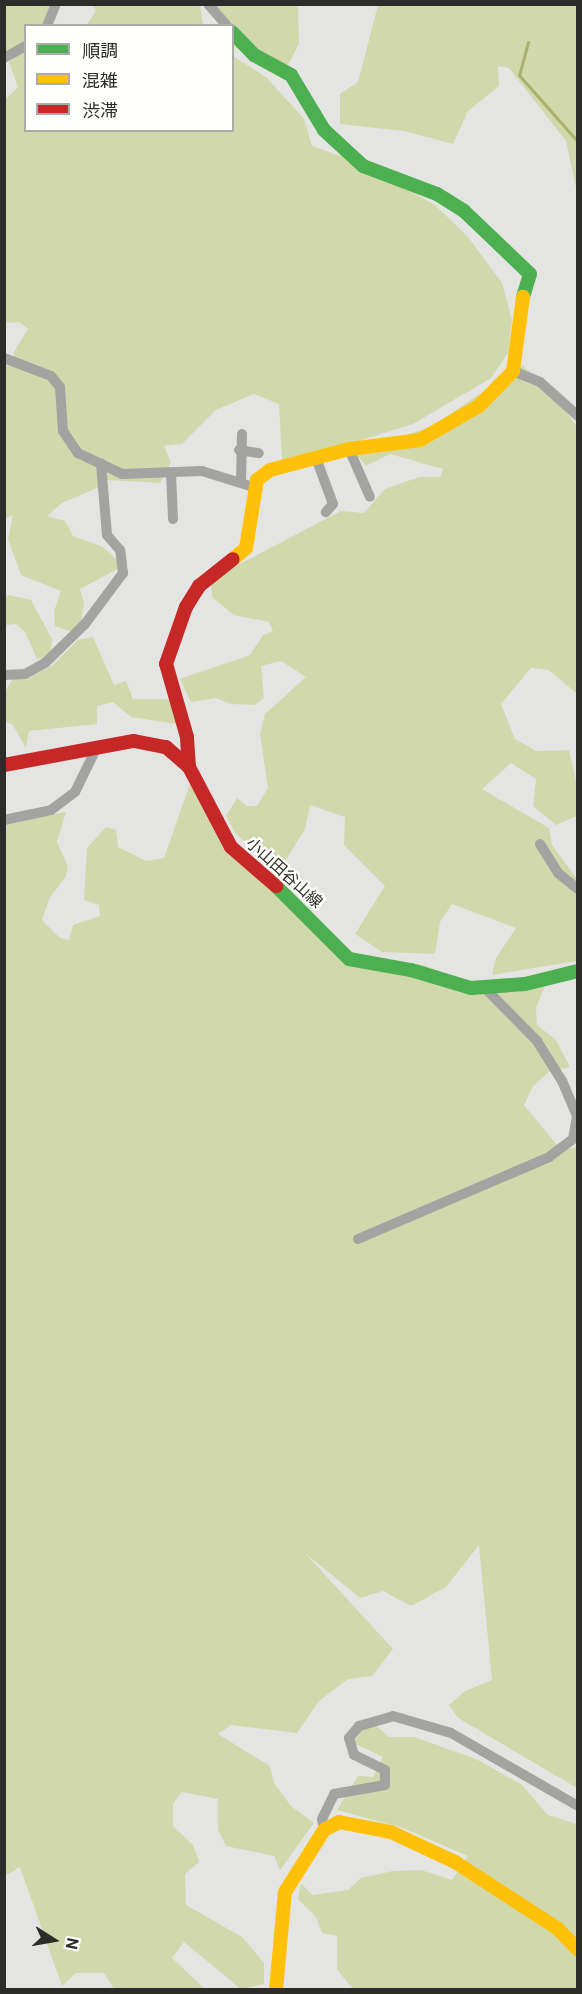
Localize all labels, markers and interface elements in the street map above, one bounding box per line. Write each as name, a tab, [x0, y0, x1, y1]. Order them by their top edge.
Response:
legend	[24, 24, 234, 132]
text: 順調	[82, 40, 118, 61]
text: 混雑	[82, 70, 118, 91]
text: 渋滞	[82, 100, 118, 121]
street label: 小山田谷山線	[242, 834, 326, 912]
north arrow	[24, 1910, 84, 1970]
text: N	[62, 1936, 83, 1951]

